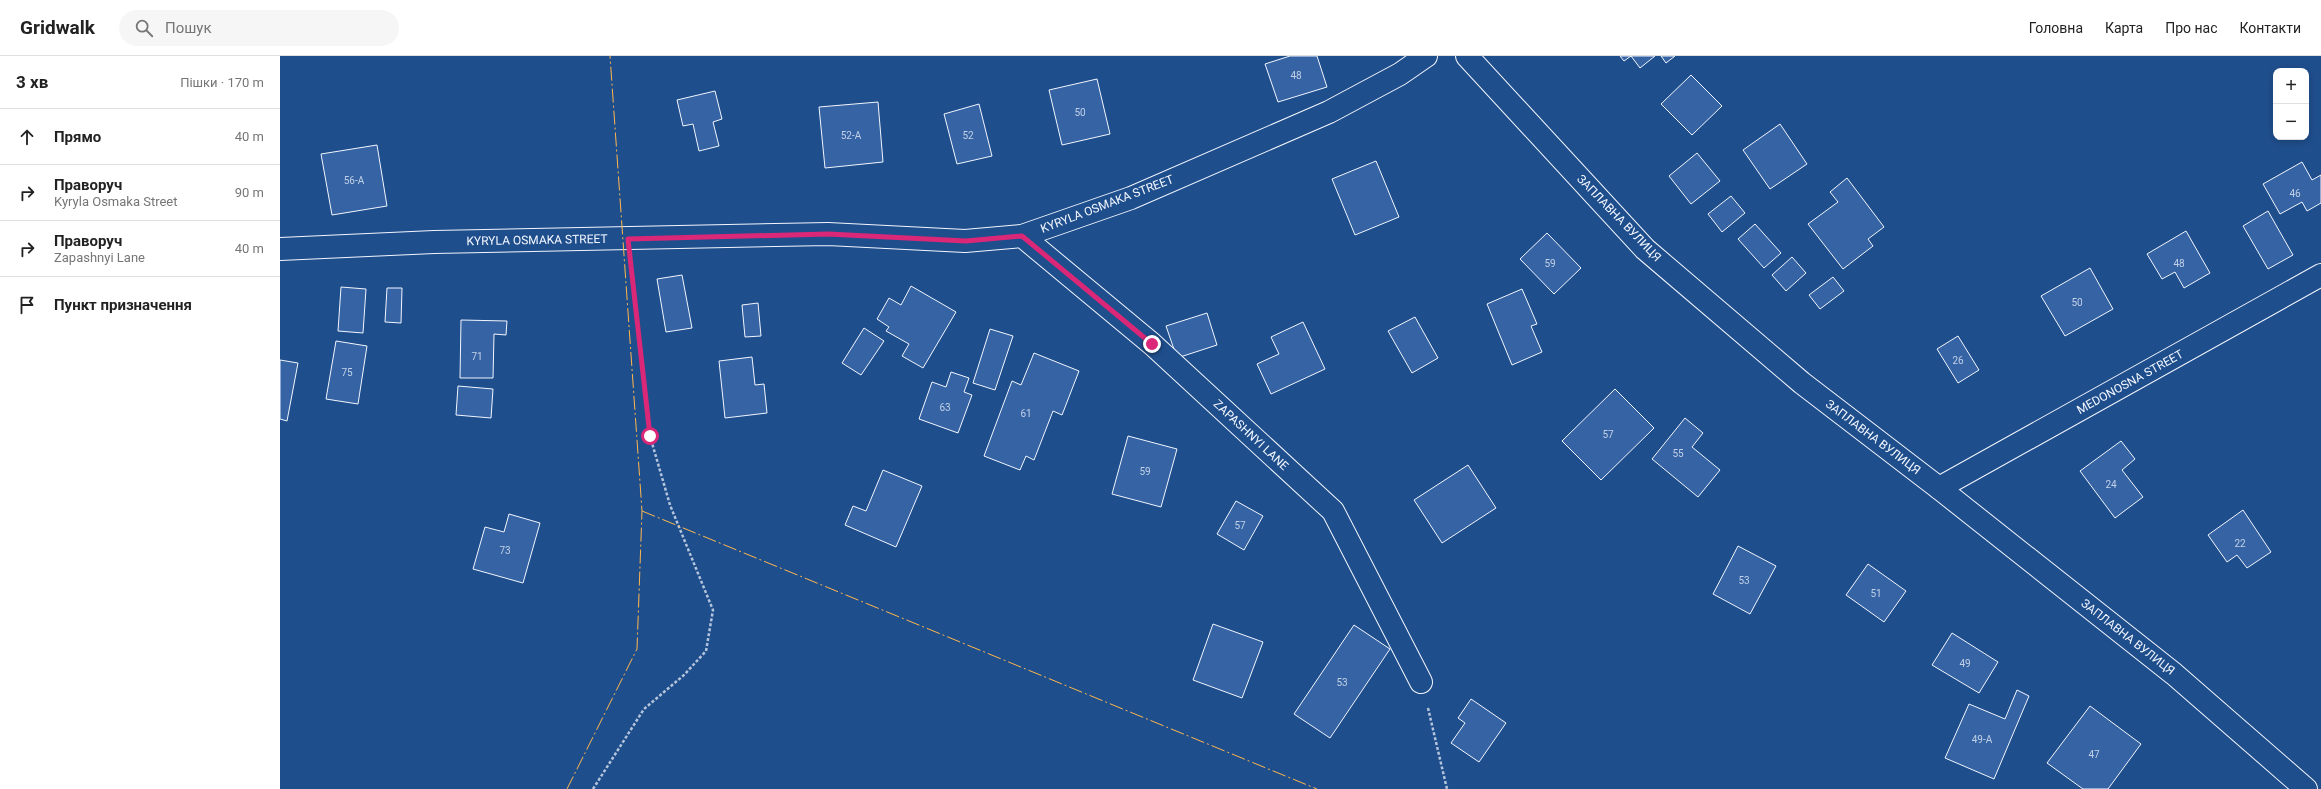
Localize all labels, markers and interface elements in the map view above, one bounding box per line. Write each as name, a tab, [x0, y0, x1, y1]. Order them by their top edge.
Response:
search box	[119, 10, 399, 46]
text: Gridwalk	[20, 16, 95, 39]
icon: search	[133, 17, 155, 39]
text: Пошук	[165, 19, 212, 37]
text: Головна	[2029, 20, 2083, 36]
text: Карта	[2105, 20, 2143, 36]
text: Про нас	[2165, 20, 2218, 36]
text: Контакти	[2240, 20, 2301, 36]
map controls	[2273, 68, 2309, 140]
button: +	[2273, 68, 2309, 104]
house number: 48	[1290, 70, 1302, 81]
text: 3 хв	[16, 72, 48, 92]
text: Пішки · 170 m	[180, 75, 264, 90]
button: −	[2273, 104, 2309, 140]
house number: 50	[1074, 107, 1086, 118]
icon: ahead	[16, 126, 38, 148]
text: Прямо	[54, 128, 101, 146]
text: 40 m	[235, 129, 264, 144]
house number: 52-А	[841, 130, 862, 141]
house number: 52	[962, 130, 974, 141]
street label: KYRYLA OSMAKA STREET	[1039, 172, 1175, 236]
street label: ЗАПЛАВНА ВУЛИЦЯ	[1574, 172, 1664, 264]
house number: 56-А	[344, 175, 365, 186]
text: Праворуч	[54, 176, 122, 194]
icon: right	[16, 182, 38, 204]
text: 90 m	[235, 185, 264, 200]
house number: 46	[2289, 188, 2301, 199]
text: Kyryla Osmaka Street	[54, 194, 178, 209]
text: Праворуч	[54, 232, 122, 250]
street label: KYRYLA OSMAKA STREET	[466, 232, 608, 248]
icon: right	[16, 238, 38, 260]
text: 40 m	[235, 241, 264, 256]
text: Zapashnyi Lane	[54, 250, 145, 265]
house number: 59	[1544, 258, 1556, 269]
house number: 48	[2173, 258, 2185, 269]
icon: arrive	[16, 294, 38, 316]
text: Пункт призначення	[54, 296, 192, 314]
house number: 50	[2071, 297, 2083, 308]
route end	[1143, 335, 1161, 353]
street label: MEDONOSNA STREET	[2074, 347, 2186, 417]
house number: 71	[471, 351, 483, 362]
house number: 26	[1952, 355, 1964, 366]
house number: 75	[341, 367, 353, 378]
street label: ZAPASHNYI LANE	[1211, 397, 1291, 473]
street label: ЗАПЛАВНА ВУЛИЦЯ	[1823, 397, 1923, 477]
house number: 63	[939, 402, 951, 413]
house number: 61	[1020, 408, 1032, 419]
route start	[641, 427, 659, 445]
house number: 57	[1602, 429, 1614, 440]
house number: 55	[1672, 448, 1684, 459]
house number: 59	[1139, 466, 1151, 477]
house number: 24	[2105, 479, 2117, 490]
house number: 57	[1234, 520, 1246, 531]
house number: 22	[2234, 538, 2246, 549]
house number: 73	[499, 545, 511, 556]
house number: 53	[1738, 575, 1750, 586]
house number: 51	[1870, 588, 1882, 599]
street label: ЗАПЛАВНА ВУЛИЦЯ	[2078, 596, 2178, 678]
house number: 49	[1959, 658, 1971, 669]
house number: 53	[1336, 677, 1348, 688]
house number: 49-А	[1972, 734, 1993, 745]
house number: 47	[2088, 749, 2100, 760]

